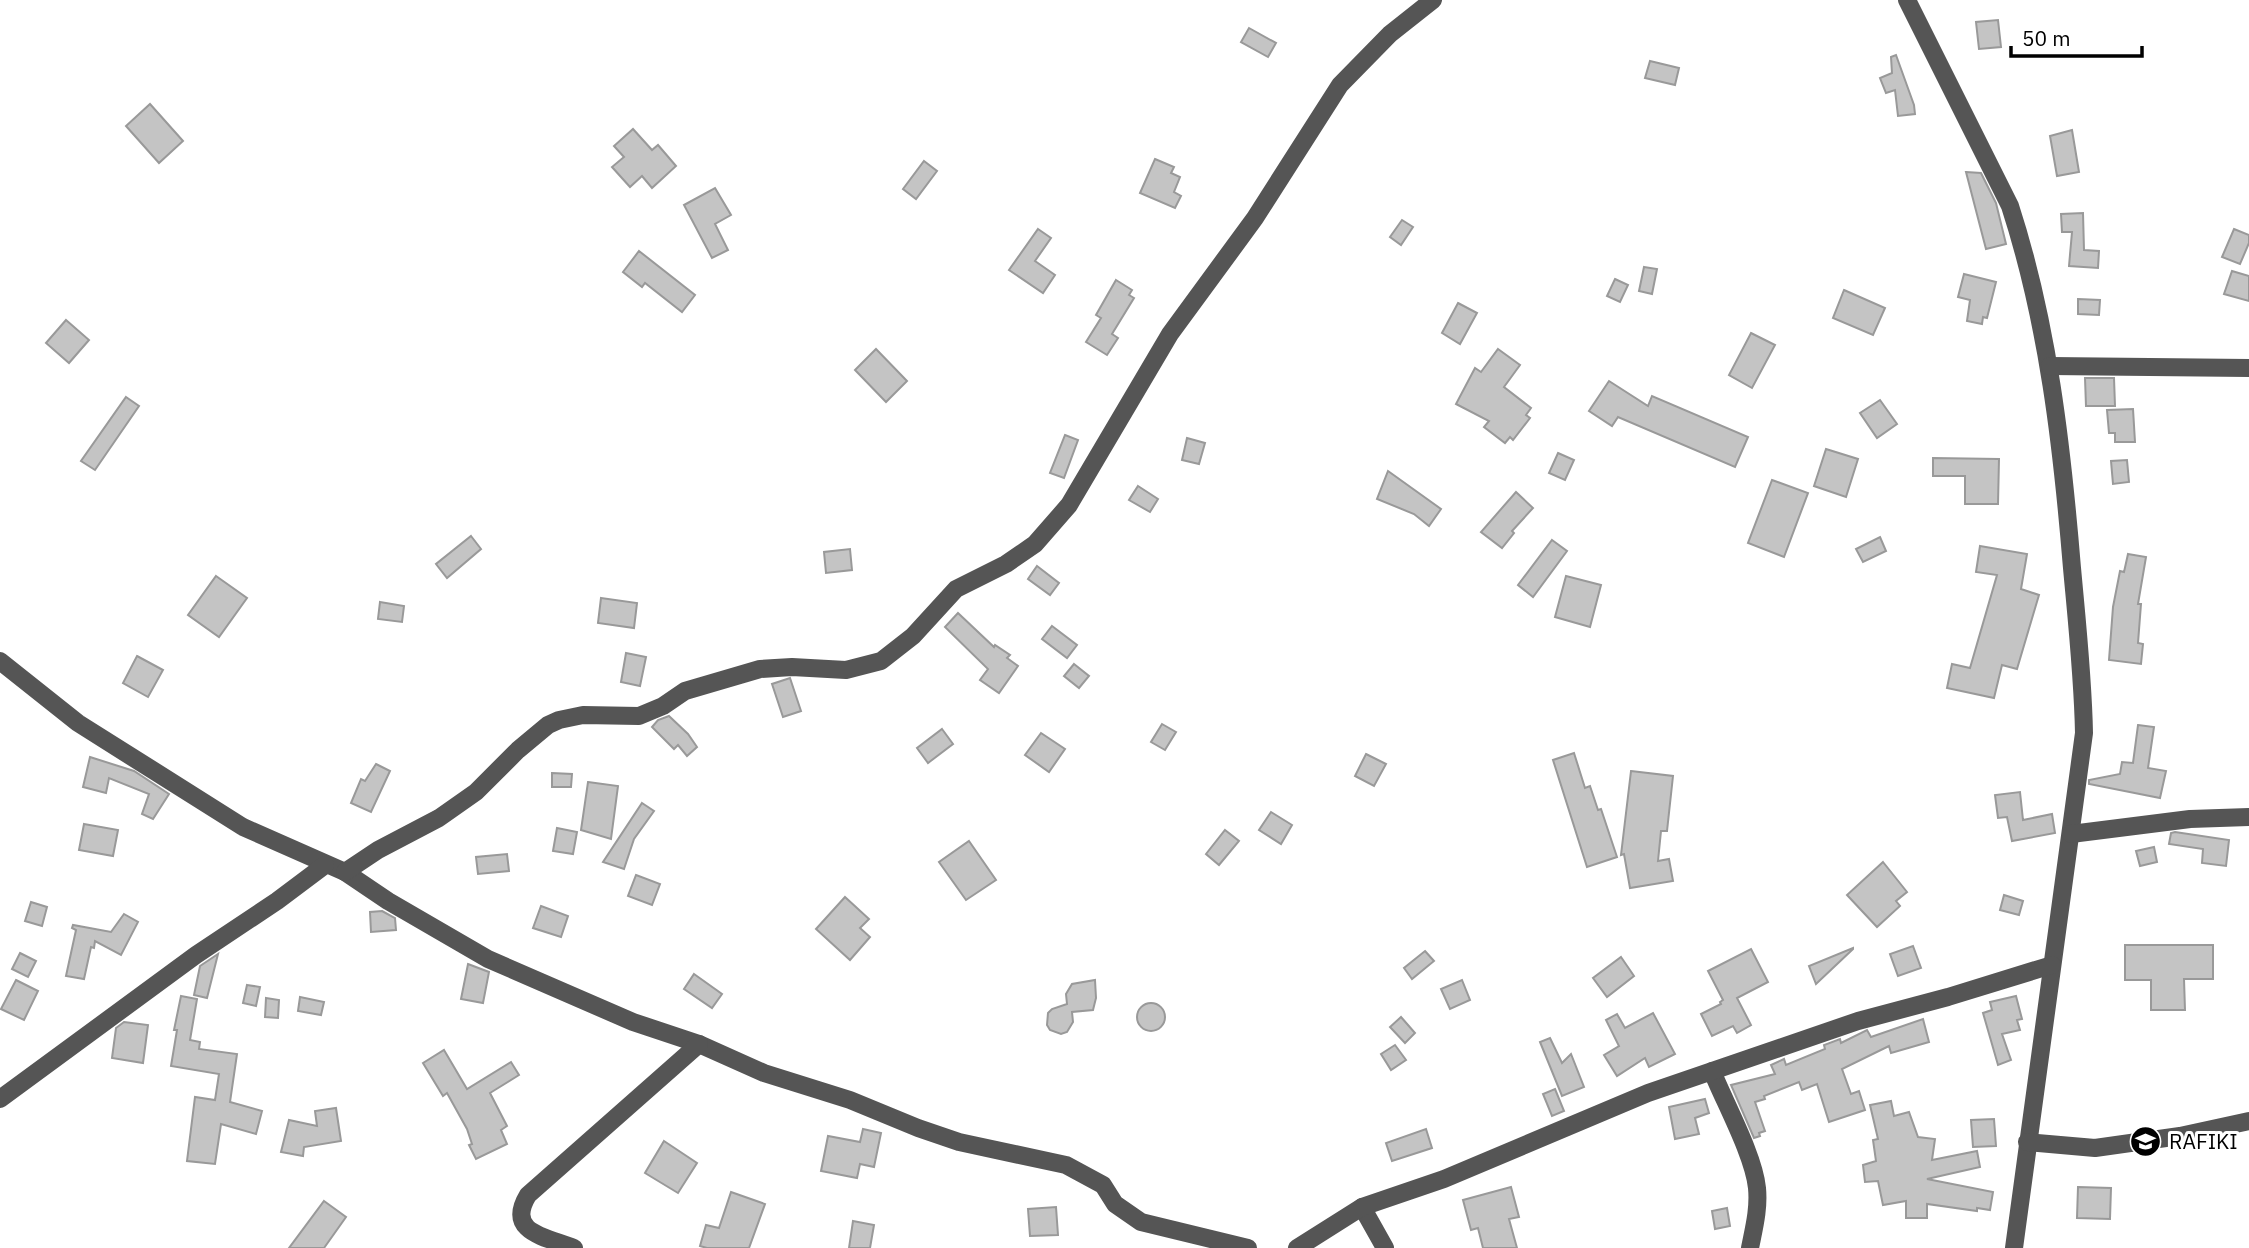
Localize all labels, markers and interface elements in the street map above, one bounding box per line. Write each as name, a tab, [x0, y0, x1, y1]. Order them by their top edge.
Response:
scale bar	[2011, 14, 2142, 58]
text: 50 m	[2022, 24, 2071, 52]
school or university icon: RAFIKI	[2129, 1124, 2163, 1158]
place label: RAFIKI	[2169, 1127, 2238, 1155]

